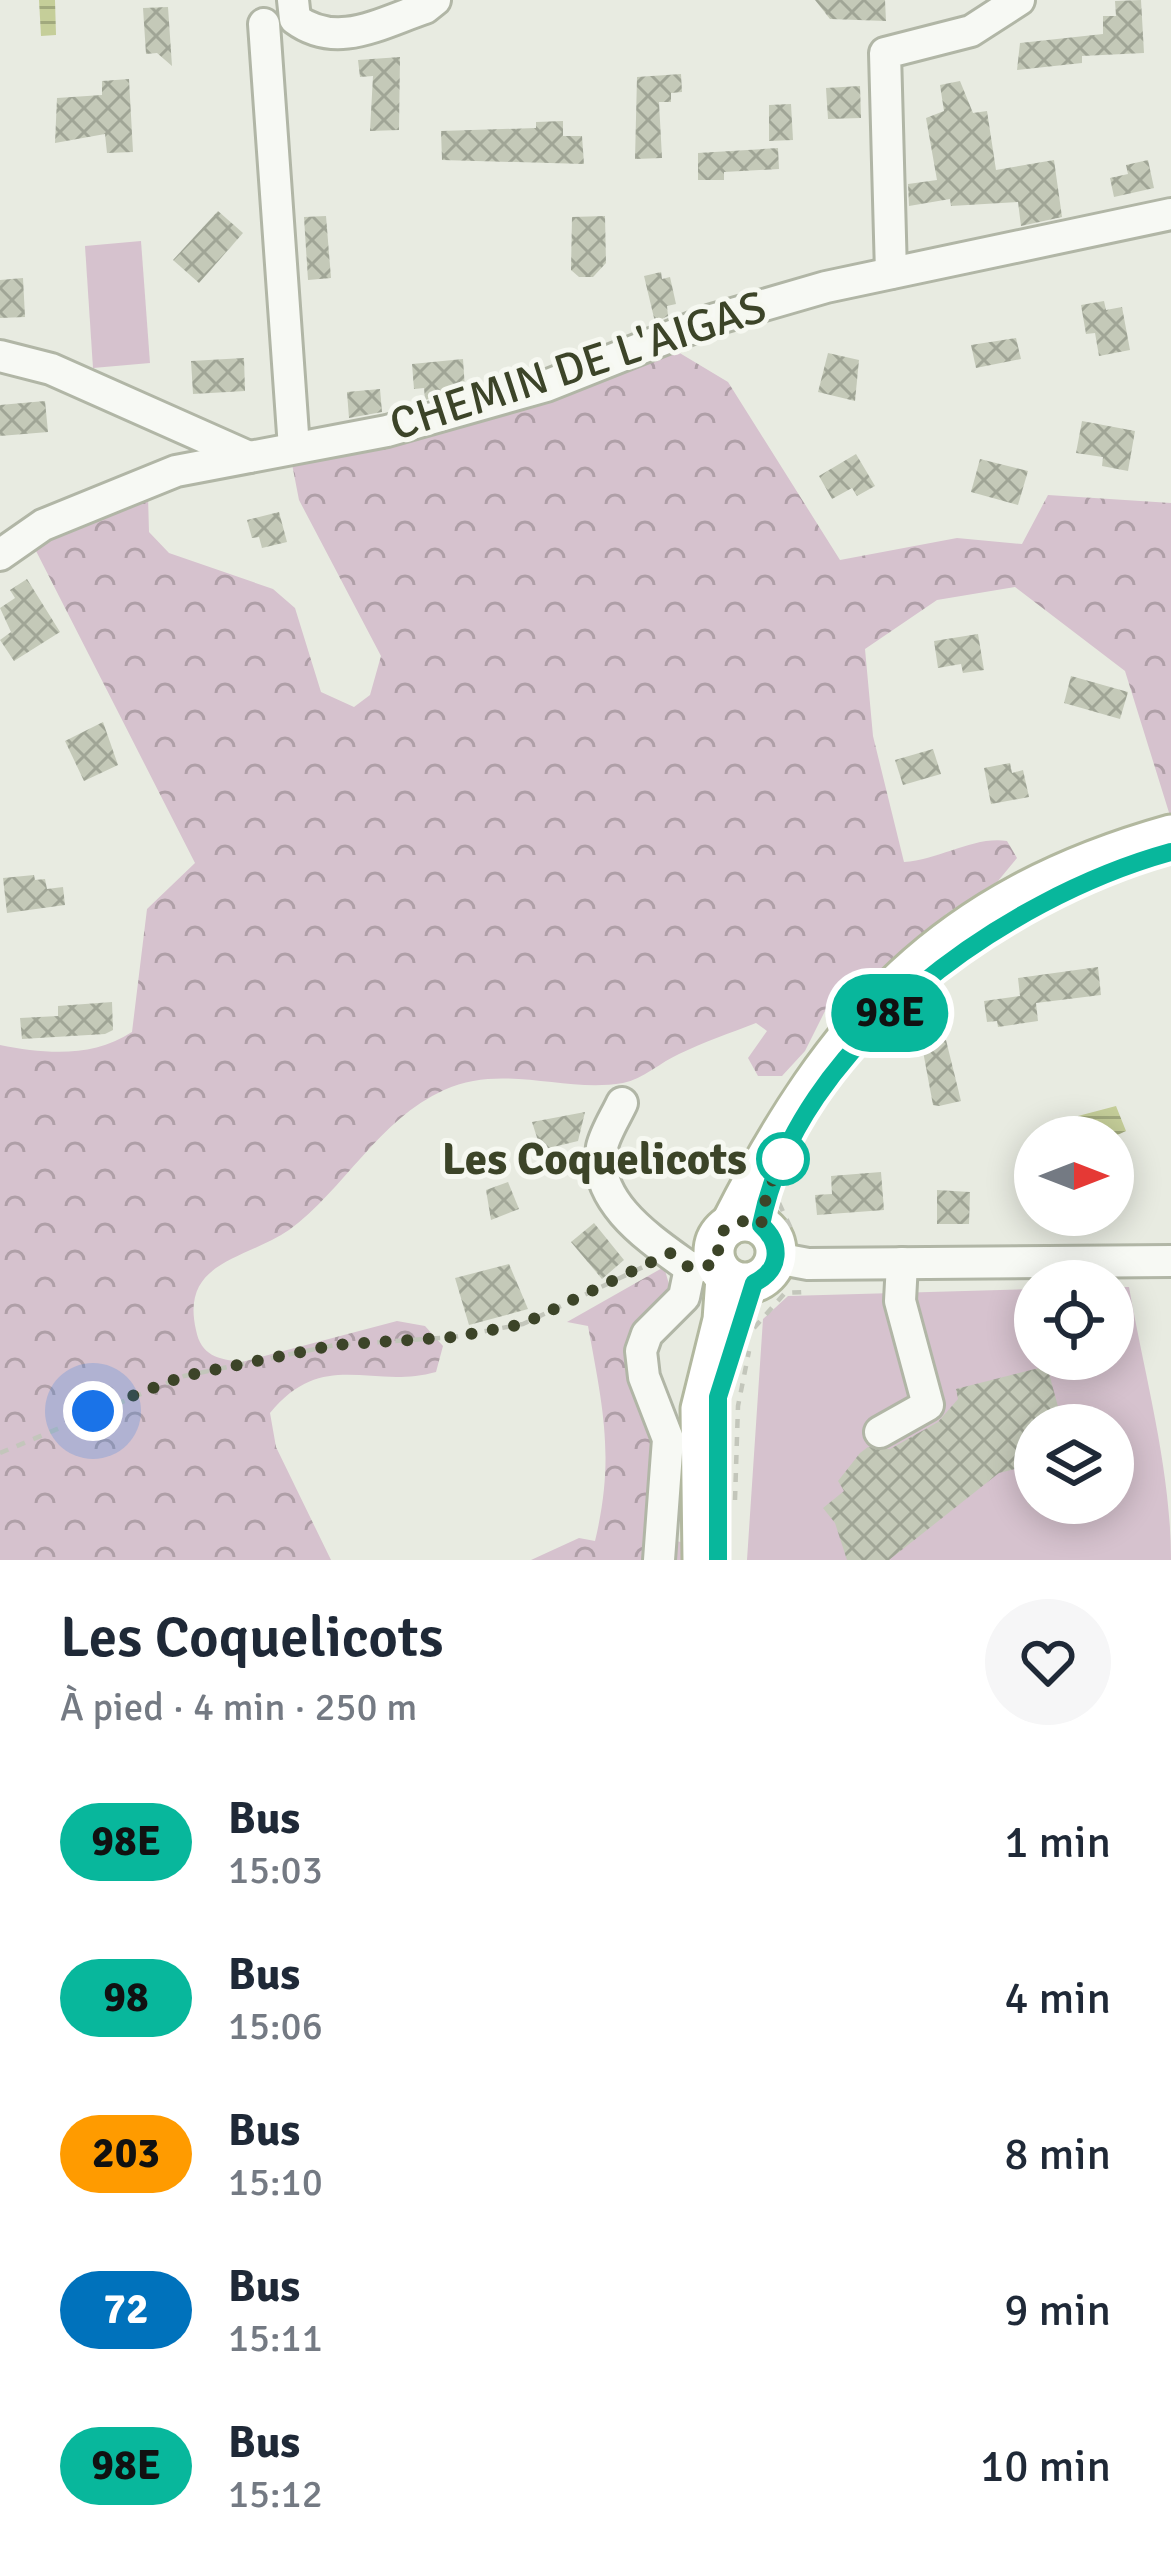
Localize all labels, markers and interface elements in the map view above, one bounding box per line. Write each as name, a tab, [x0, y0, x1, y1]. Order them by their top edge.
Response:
street label: CHEMIN DE L'AIGAS	[383, 279, 773, 453]
line badge: 98E	[821, 974, 959, 1052]
text: 98E	[855, 987, 925, 1038]
north arrow	[1014, 1116, 1134, 1236]
map controls	[1014, 1116, 1134, 1524]
place label: Les Coquelicots	[442, 1132, 747, 1187]
marker: Les Coquelicots	[758, 1134, 808, 1184]
button: locate	[1014, 1260, 1134, 1380]
your location	[63, 1381, 123, 1441]
button: layers	[1014, 1404, 1134, 1524]
button: heart	[985, 1599, 1111, 1725]
text: Les Coquelicots	[60, 1602, 444, 1673]
text: À pied · 4 min · 250 m	[60, 1683, 417, 1731]
text: Bus	[228, 1791, 300, 1846]
text: 1 min	[1004, 1815, 1111, 1870]
text: 98E	[91, 1816, 161, 1867]
text: 15:03	[228, 1846, 323, 1894]
text: Bus	[228, 1947, 300, 2002]
text: 4 min	[1004, 1971, 1111, 2026]
text: 98	[103, 1972, 149, 2023]
text: 15:06	[228, 2002, 323, 2050]
text: Bus	[228, 2103, 300, 2158]
text: 8 min	[1004, 2127, 1111, 2182]
text: 203	[92, 2128, 160, 2179]
text: 15:10	[228, 2158, 323, 2206]
text: Bus	[228, 2259, 300, 2314]
text: 9 min	[1004, 2283, 1111, 2338]
text: 72	[103, 2284, 149, 2335]
text: 15:11	[228, 2314, 323, 2362]
text: Bus	[228, 2415, 300, 2470]
text: 10 min	[980, 2439, 1111, 2494]
text: 98E	[91, 2440, 161, 2491]
text: 15:12	[228, 2470, 323, 2518]

